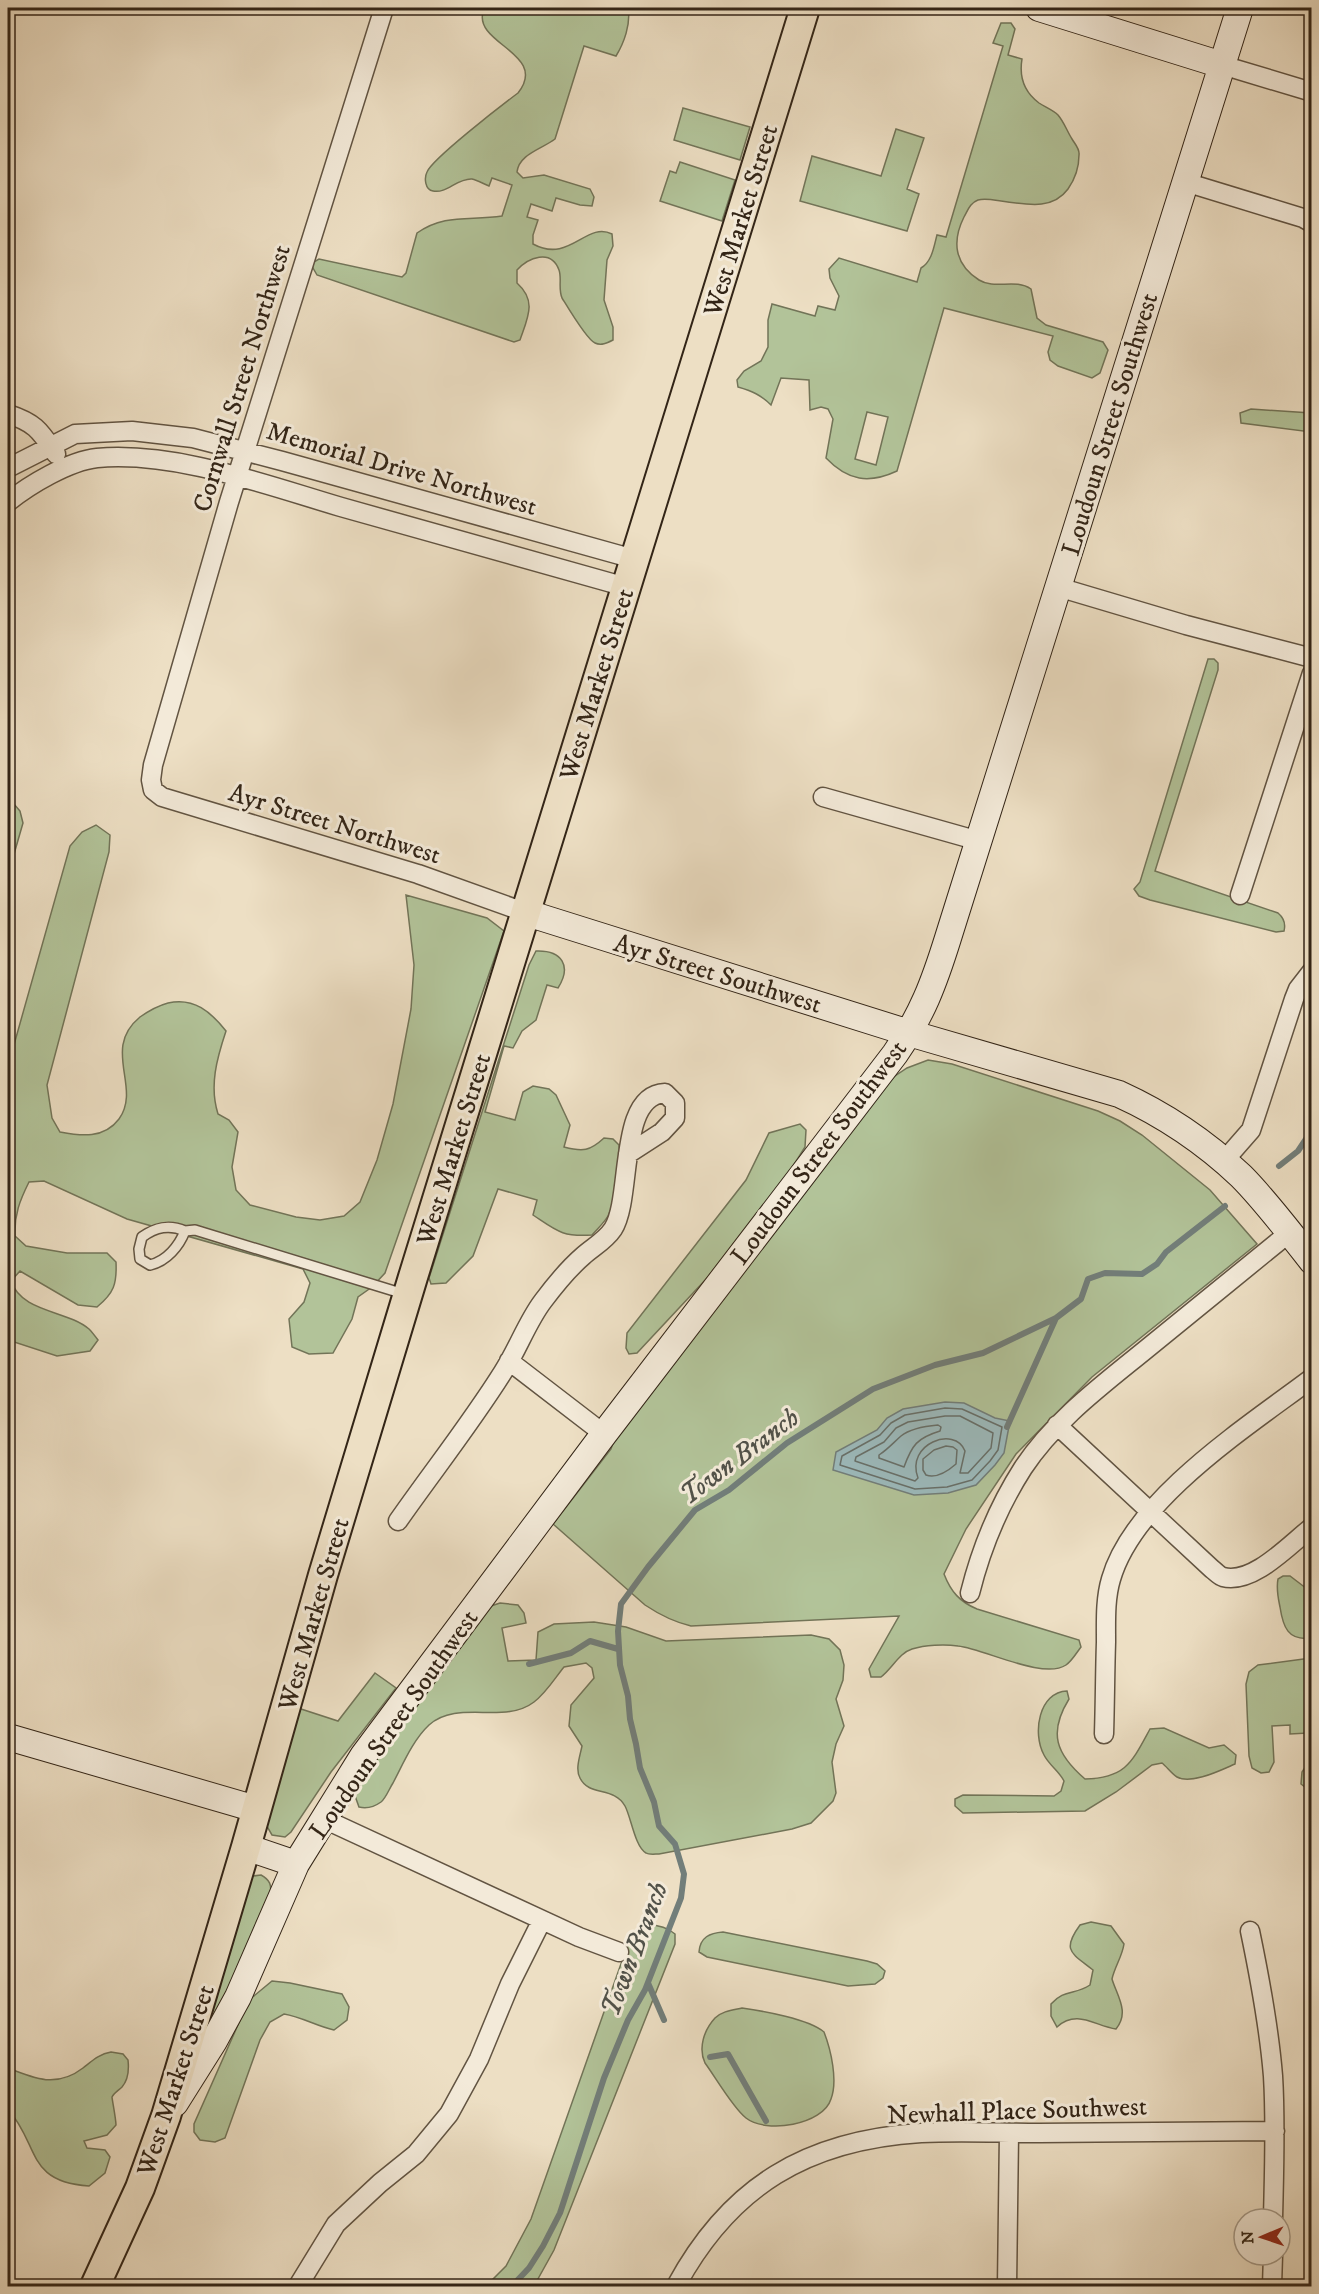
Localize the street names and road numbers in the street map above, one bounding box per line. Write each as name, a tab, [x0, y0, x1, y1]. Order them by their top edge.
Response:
street label: West Market Street	[696, 120, 786, 321]
street label: Cornwall Street Northwest	[186, 241, 299, 516]
street label: Loudoun Street Southwest	[1055, 289, 1166, 560]
street label: Memorial Drive Northwest	[263, 415, 541, 524]
street label: West Market Street	[552, 584, 642, 785]
street label: Ayr Street Northwest	[225, 777, 445, 872]
street label: Ayr Street Southwest	[610, 927, 826, 1022]
street label: Loudoun Street Southwest	[724, 1034, 915, 1272]
street label: West Market Street	[409, 1049, 499, 1250]
street label: West Market Street	[271, 1514, 358, 1716]
street label: Loudoun Street Southwest	[302, 1603, 486, 1846]
street label: West Market Street	[130, 1981, 223, 2181]
street label: Newhall Place Southwest	[886, 2090, 1148, 2133]

